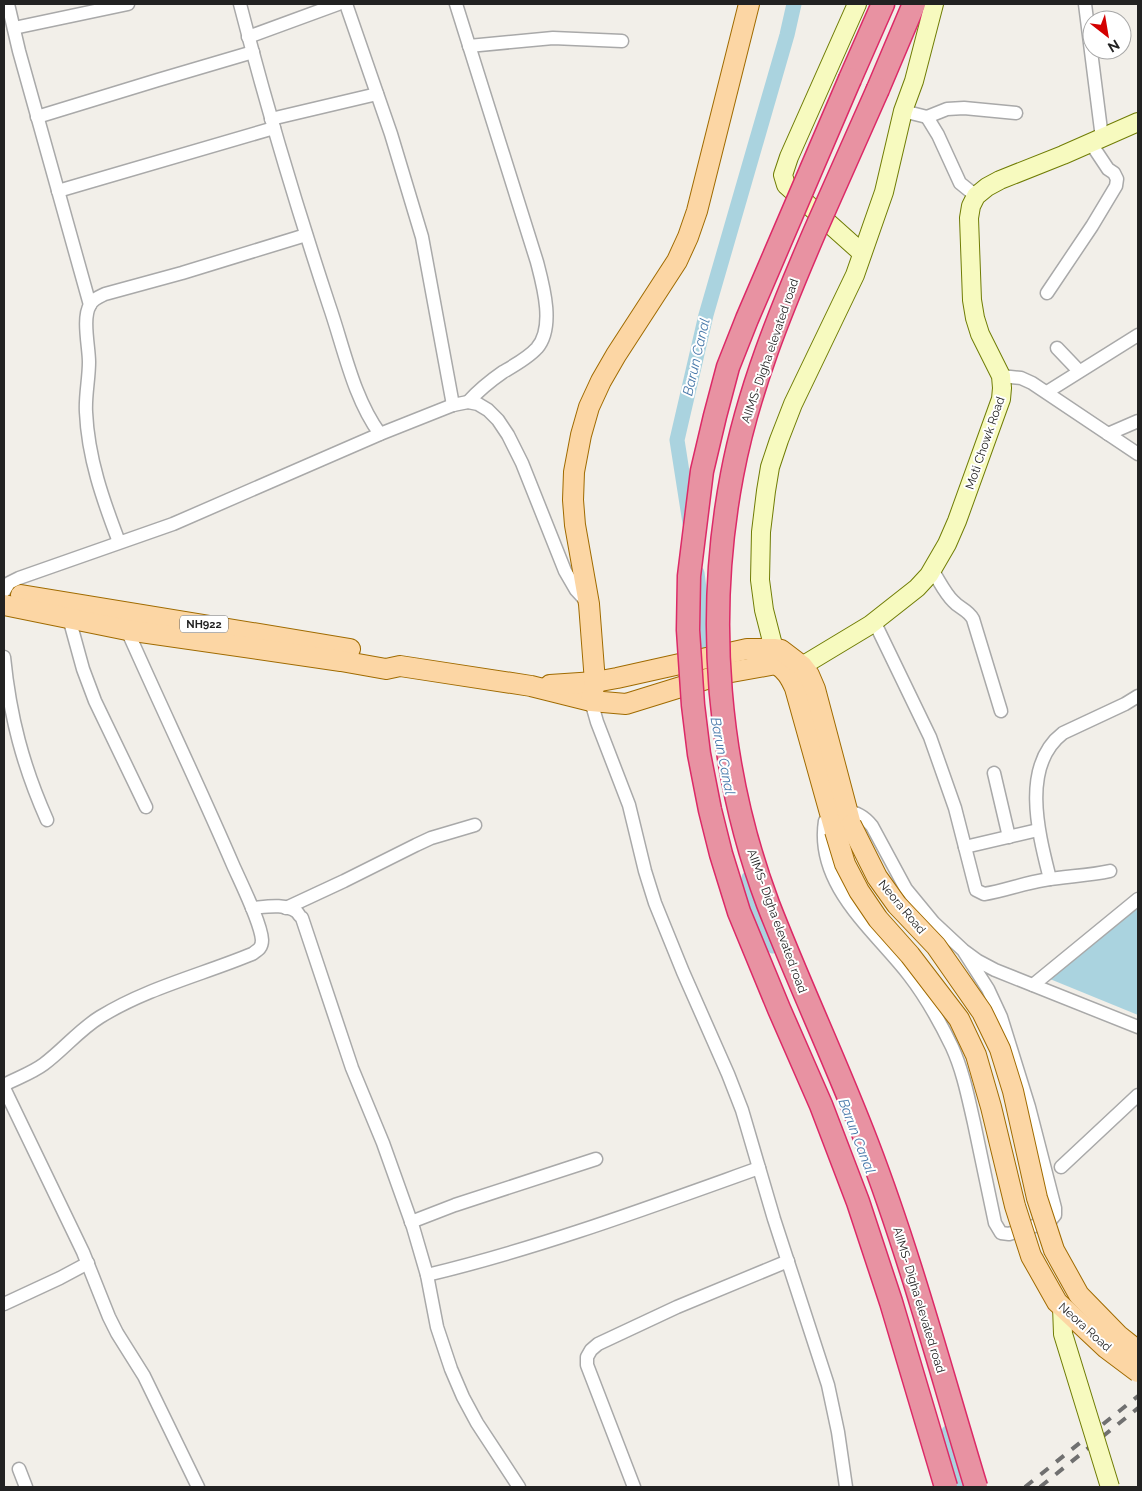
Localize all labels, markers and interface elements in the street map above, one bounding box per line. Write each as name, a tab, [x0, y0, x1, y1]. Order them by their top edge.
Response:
north arrow	[1082, 10, 1132, 60]
text: N	[1105, 37, 1122, 56]
street label: AIIMS- Digha elevated road	[739, 277, 801, 425]
water label: Barun Canal	[679, 316, 713, 397]
street label: Moti Chowk Road	[963, 395, 1007, 491]
road number: NH922	[180, 616, 228, 632]
water label: Barun Canal	[708, 716, 738, 797]
street label: AIIMS- Digha elevated road	[744, 847, 810, 995]
street label: Neora Road	[875, 877, 929, 937]
water label: Barun Canal	[835, 1096, 879, 1176]
street label: AIIMS- Digha elevated road	[890, 1225, 948, 1375]
street label: Neora Road	[1056, 1300, 1114, 1354]

